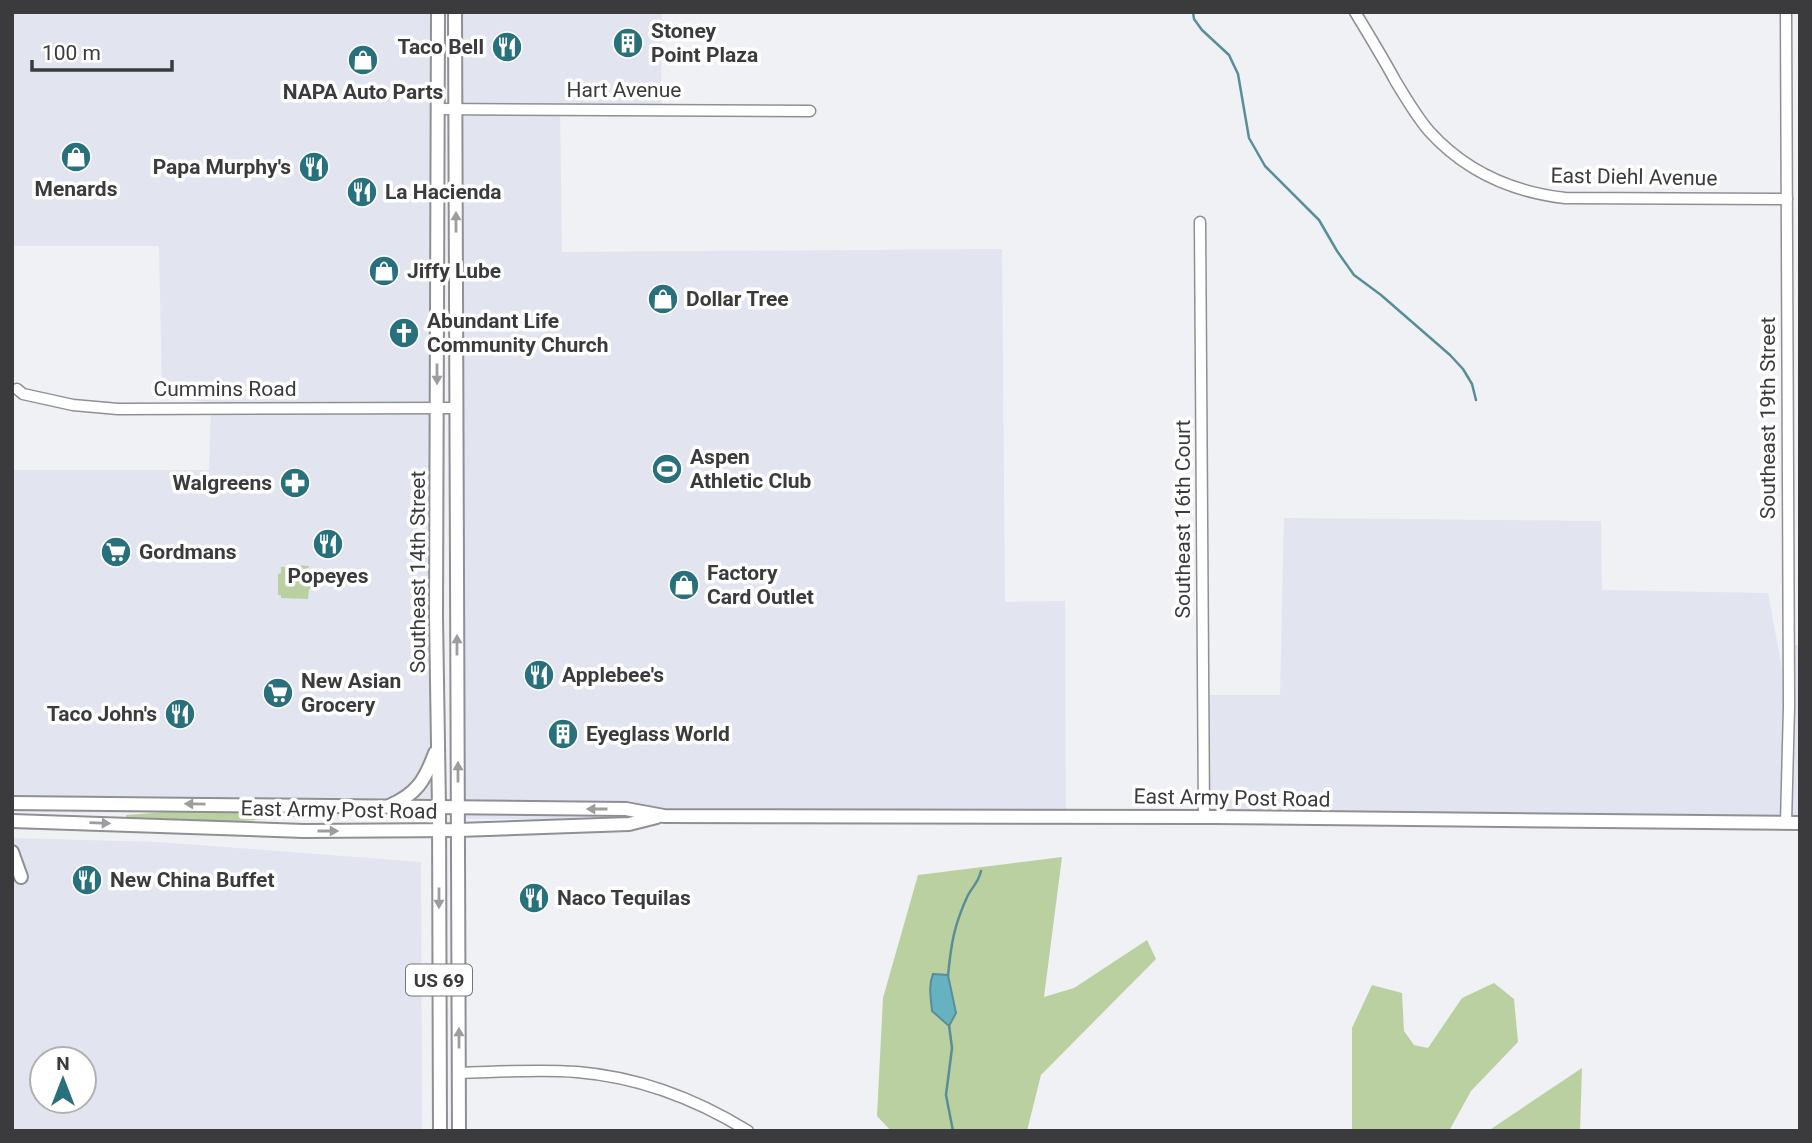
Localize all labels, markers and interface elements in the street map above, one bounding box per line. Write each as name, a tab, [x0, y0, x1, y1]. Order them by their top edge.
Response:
place label: Stoney Point Plaza	[651, 19, 758, 67]
building icon: Stoney Point Plaza	[611, 26, 645, 60]
scale bar	[32, 28, 172, 72]
restaurant icon: Taco Bell	[490, 30, 524, 64]
place label: Taco Bell	[397, 35, 484, 59]
text: 100 m	[42, 41, 101, 65]
shop icon: NAPA Auto Parts	[346, 43, 380, 77]
street label: Hart Avenue	[567, 78, 681, 102]
place label: NAPA Auto Parts	[283, 80, 444, 104]
shop icon: Menards	[59, 140, 93, 174]
restaurant icon: Papa Murphy's	[297, 150, 331, 184]
place label: Papa Murphy's	[153, 155, 291, 179]
street label: East Diehl Avenue	[1550, 164, 1718, 190]
restaurant icon: La Hacienda	[345, 175, 379, 209]
place label: Menards	[35, 177, 118, 201]
place label: La Hacienda	[385, 180, 502, 204]
one-way arrow	[450, 210, 462, 232]
shop icon: Jiffy Lube	[367, 254, 401, 288]
place label: Jiffy Lube	[407, 259, 501, 283]
shop icon: Dollar Tree	[646, 282, 680, 316]
place label: Dollar Tree	[686, 287, 789, 311]
place label: Abundant Life Community Church	[427, 309, 608, 357]
church icon: Abundant Life Community Church	[387, 316, 421, 350]
street label: Southeast 19th Street	[1756, 317, 1780, 519]
one-way arrow	[431, 364, 443, 386]
street label: Cummins Road	[153, 377, 297, 401]
street label: Southeast 16th Court	[1171, 419, 1195, 618]
place label: Aspen Athletic Club	[690, 445, 812, 493]
sports icon: Aspen Athletic Club	[650, 452, 684, 486]
pharmacy icon: Walgreens	[278, 466, 312, 500]
place label: Walgreens	[172, 471, 272, 495]
street label: Southeast 14th Street	[406, 471, 430, 673]
restaurant icon: Popeyes	[311, 527, 345, 561]
supermarket icon: Gordmans	[99, 535, 133, 569]
place label: Gordmans	[139, 540, 237, 564]
place label: Factory Card Outlet	[707, 561, 814, 609]
place label: Popeyes	[288, 564, 369, 588]
shop icon: Factory Card Outlet	[667, 568, 701, 602]
one-way arrow	[451, 634, 463, 656]
restaurant icon: Applebee's	[522, 658, 556, 692]
place label: Applebee's	[562, 663, 664, 687]
place label: New Asian Grocery	[301, 669, 401, 717]
supermarket icon: New Asian Grocery	[261, 676, 295, 710]
restaurant icon: Taco John's	[163, 697, 197, 731]
place label: Taco John's	[47, 702, 157, 726]
building icon: Eyeglass World	[546, 717, 580, 751]
place label: Eyeglass World	[586, 722, 730, 746]
one-way arrow	[452, 761, 464, 783]
street label: East Army Post Road	[1133, 784, 1331, 812]
street label: East Army Post Road	[240, 796, 438, 824]
one-way arrow	[184, 798, 206, 810]
one-way arrow	[585, 803, 607, 815]
one-way arrow	[90, 818, 112, 829]
one-way arrow	[317, 825, 339, 837]
restaurant icon: New China Buffet	[70, 863, 104, 897]
place label: New China Buffet	[110, 868, 274, 892]
restaurant icon: Naco Tequilas	[517, 881, 551, 915]
place label: Naco Tequilas	[557, 886, 691, 910]
one-way arrow	[433, 888, 445, 910]
road number: US 69	[406, 964, 472, 996]
one-way arrow	[453, 1027, 465, 1049]
north arrow	[28, 1045, 98, 1115]
text: N	[56, 1052, 70, 1075]

